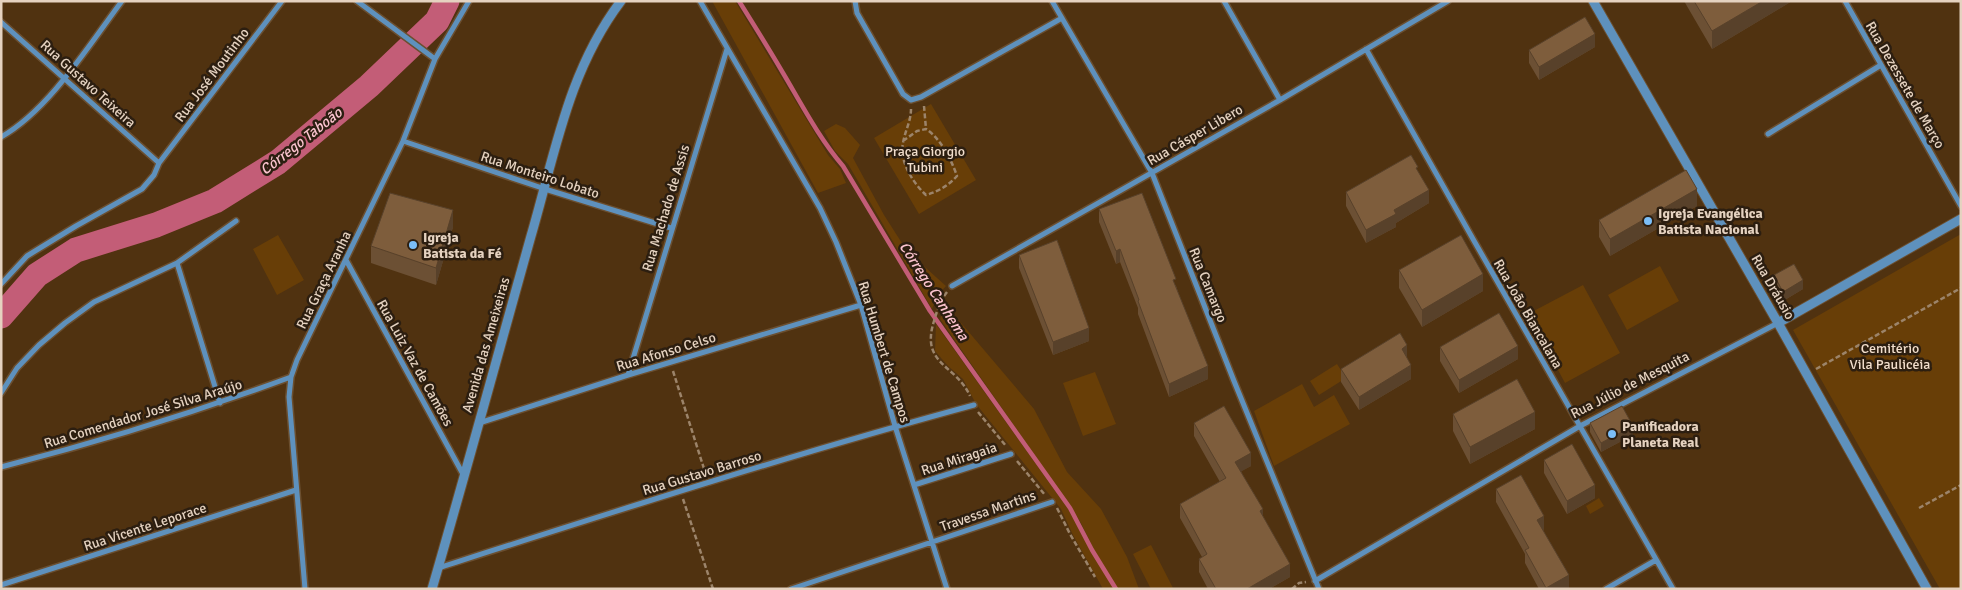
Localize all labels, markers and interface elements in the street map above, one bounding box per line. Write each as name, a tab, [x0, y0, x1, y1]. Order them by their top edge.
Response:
street label: Rua Dezessete de Março	[1862, 18, 1948, 152]
street label: Rua José Moutinho	[171, 25, 253, 125]
street label: Rua Gustavo Teixeira	[37, 37, 139, 131]
street label: Rua Cásper Libero	[1144, 101, 1246, 169]
water label: Córrego Taboão	[256, 103, 346, 179]
street label: Rua Machado de Assis	[639, 143, 693, 273]
park label: Praça Giorgio Tubini	[885, 143, 965, 176]
street label: Rua Monteiro Lobato	[479, 148, 601, 202]
place label: Igreja Evangélica Batista Nacional	[1658, 205, 1763, 238]
marker: Igreja Evangélica Batista Nacional	[1642, 215, 1654, 227]
street label: Rua Graça Aranha	[293, 228, 355, 332]
place label: Igreja Batista da Fé	[423, 229, 502, 262]
water label: Córrego Canhema	[895, 238, 973, 344]
marker: Igreja Batista da Fé	[407, 239, 419, 251]
street label: Rua Camargo	[1185, 245, 1231, 325]
street label: Rua Dráusio	[1748, 252, 1798, 322]
street label: Rua João Biancalana	[1490, 256, 1566, 372]
street label: Avenida das Ameixeiras	[459, 275, 513, 415]
street label: Rua Humbert de Campos	[854, 279, 914, 425]
street label: Rua Luiz Vaz de Camões	[373, 297, 457, 429]
street label: Rua Afonso Celso	[614, 329, 718, 375]
park label: Cemitério Vila Paulicéia	[1850, 340, 1930, 373]
street label: Rua Júlio de Mesquita	[1568, 348, 1692, 422]
street label: Rua Comendador José Silva Araújo	[42, 376, 244, 452]
place label: Panificadora Planeta Real	[1622, 418, 1699, 451]
marker: Panificadora Planeta Real	[1606, 428, 1618, 440]
street label: Rua Miragaia	[919, 439, 999, 479]
street label: Rua Gustavo Barroso	[641, 447, 763, 499]
street label: Travessa Martins	[938, 487, 1038, 535]
street label: Rua Vicente Leporace	[81, 499, 209, 555]

